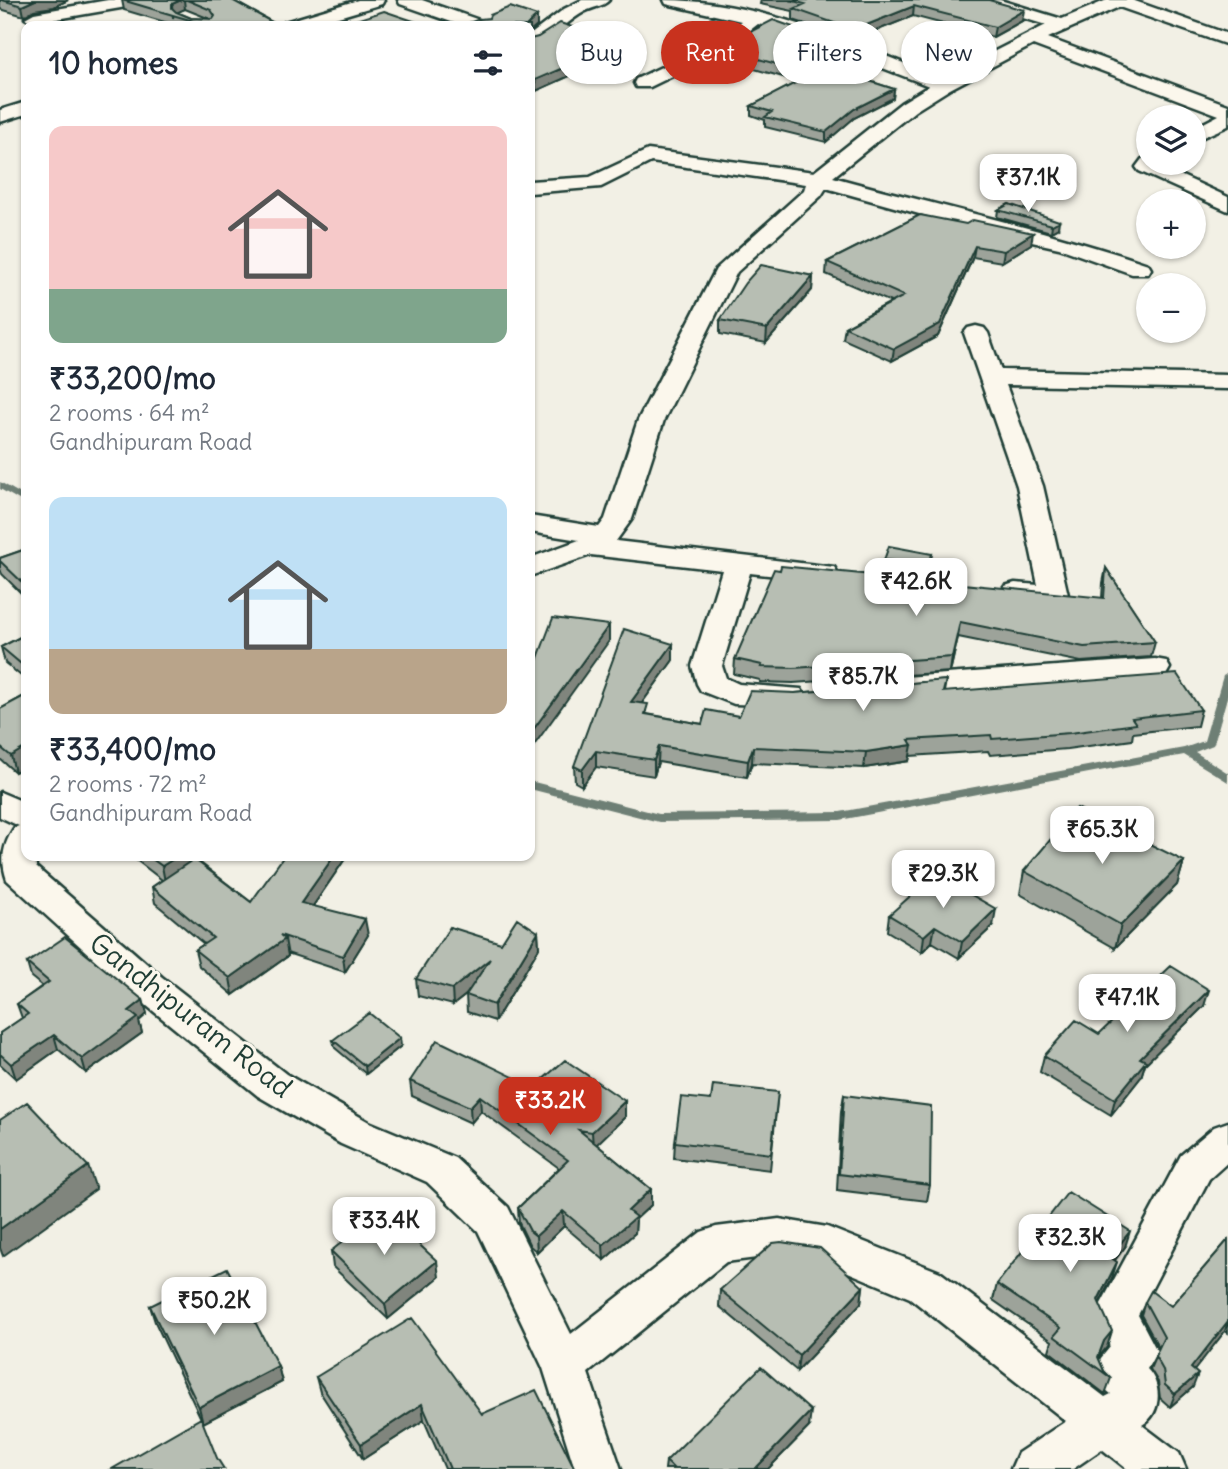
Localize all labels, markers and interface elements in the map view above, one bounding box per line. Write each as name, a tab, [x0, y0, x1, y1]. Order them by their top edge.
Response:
chip: Buy	[556, 21, 647, 84]
chip: Rent	[661, 21, 759, 84]
chip: Filters	[773, 21, 887, 84]
chip: New	[901, 21, 997, 84]
text: 10 homes	[49, 44, 178, 82]
icon: filters	[469, 44, 507, 82]
map controls	[1136, 105, 1206, 343]
button: layers	[1136, 105, 1206, 175]
pin: ₹37.1K	[971, 154, 1085, 214]
text: ₹37.1K	[996, 162, 1060, 191]
icon: home	[215, 171, 341, 297]
button: +	[1136, 189, 1206, 259]
button: −	[1136, 273, 1206, 343]
text: ₹33,200/mo	[49, 359, 216, 397]
text: 2 rooms · 64 m²	[49, 398, 210, 427]
text: Gandhipuram Road	[49, 427, 252, 456]
icon: home	[215, 542, 341, 668]
pin: ₹42.6K	[859, 558, 973, 618]
text: ₹42.6K	[880, 566, 952, 595]
pin: ₹85.7K	[806, 654, 920, 713]
text: ₹85.7K	[828, 661, 898, 690]
text: ₹33,400/mo	[49, 730, 216, 768]
text: 2 rooms · 72 m²	[49, 769, 207, 798]
text: Gandhipuram Road	[49, 798, 252, 827]
pin: ₹65.3K	[1045, 806, 1159, 866]
text: ₹65.3K	[1066, 814, 1138, 843]
pin: ₹29.3K	[886, 850, 1000, 910]
text: ₹29.3K	[908, 858, 978, 887]
street label: Gandhipuram Road	[82, 925, 300, 1105]
pin: ₹47.1K	[1070, 974, 1184, 1034]
text: ₹47.1K	[1095, 982, 1159, 1011]
pin: ₹33.2K	[493, 1078, 607, 1137]
text: ₹33.2K	[515, 1085, 585, 1114]
pin: ₹33.4K	[327, 1198, 441, 1257]
text: ₹33.4K	[348, 1205, 420, 1234]
pin: ₹32.3K	[1013, 1214, 1127, 1274]
text: ₹32.3K	[1035, 1222, 1105, 1251]
pin: ₹50.2K	[157, 1278, 271, 1337]
text: ₹50.2K	[177, 1285, 251, 1314]

